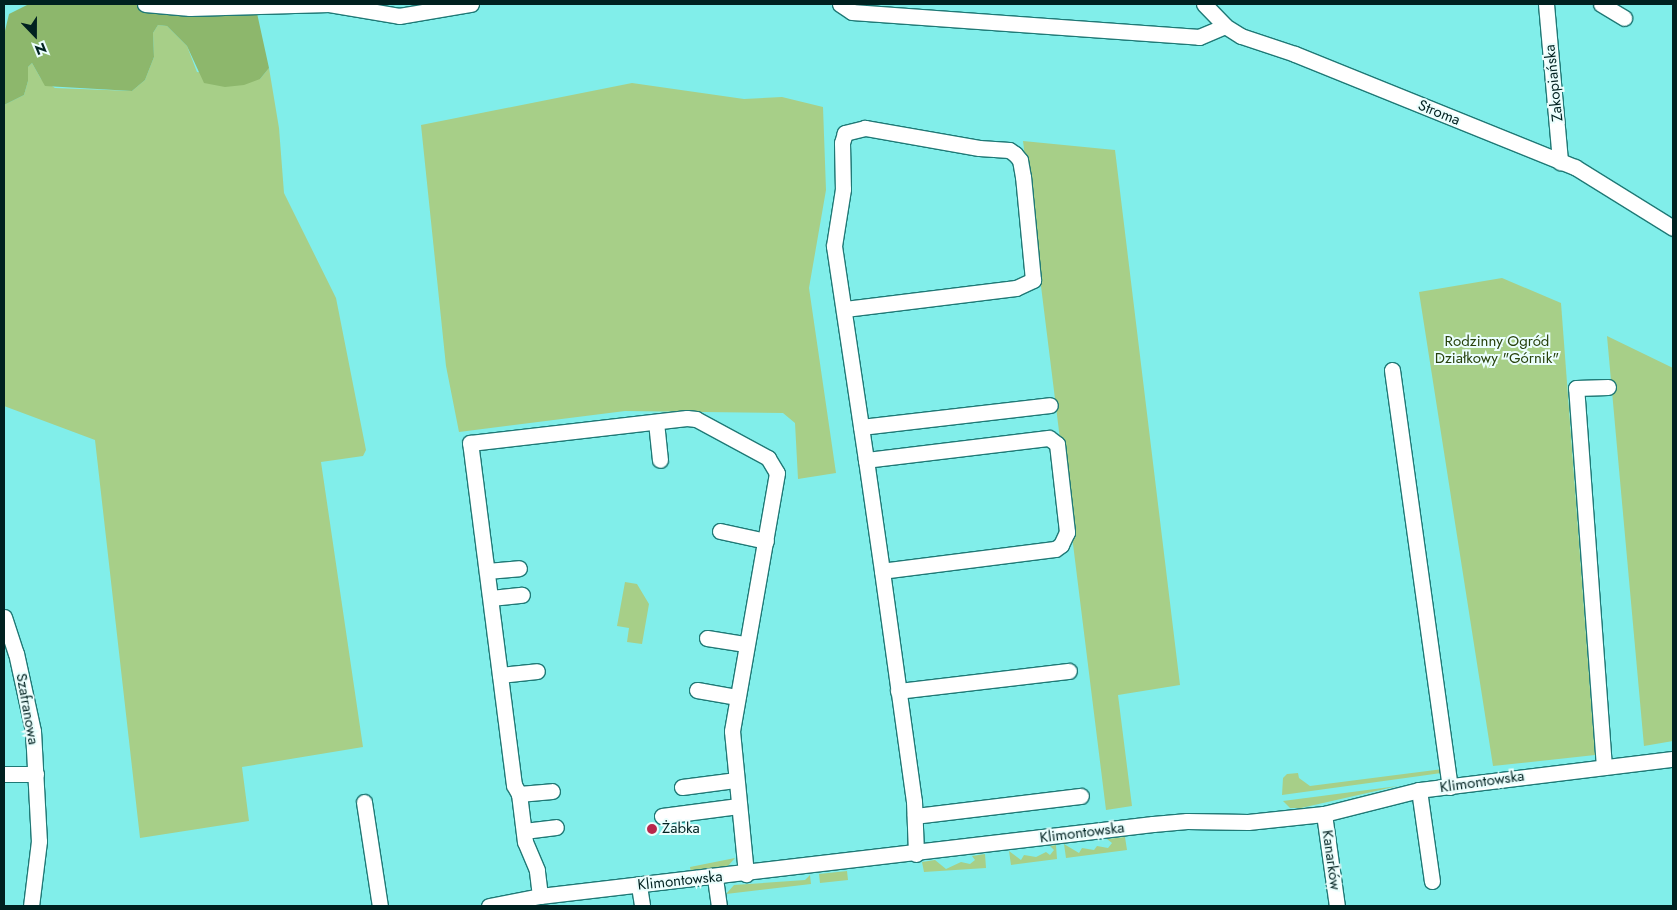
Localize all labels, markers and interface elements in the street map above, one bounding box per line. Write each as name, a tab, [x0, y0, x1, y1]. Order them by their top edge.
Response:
north arrow	[10, 10, 60, 60]
text: N	[32, 38, 50, 60]
street label: Zakopiańska	[1541, 44, 1567, 122]
street label: Stroma	[1415, 96, 1463, 130]
park label: Rodzinny Ogród Działkowy "Górnik"	[1435, 332, 1559, 367]
street label: Szafranowa	[12, 672, 42, 746]
street label: Klimontowska	[1439, 767, 1525, 797]
street label: Klimontowska	[1039, 819, 1125, 847]
place label: Żabka	[662, 820, 700, 838]
marker: Żabka	[646, 823, 658, 835]
street label: Kanarków	[1318, 829, 1344, 891]
street label: Klimontowska	[637, 868, 723, 894]

